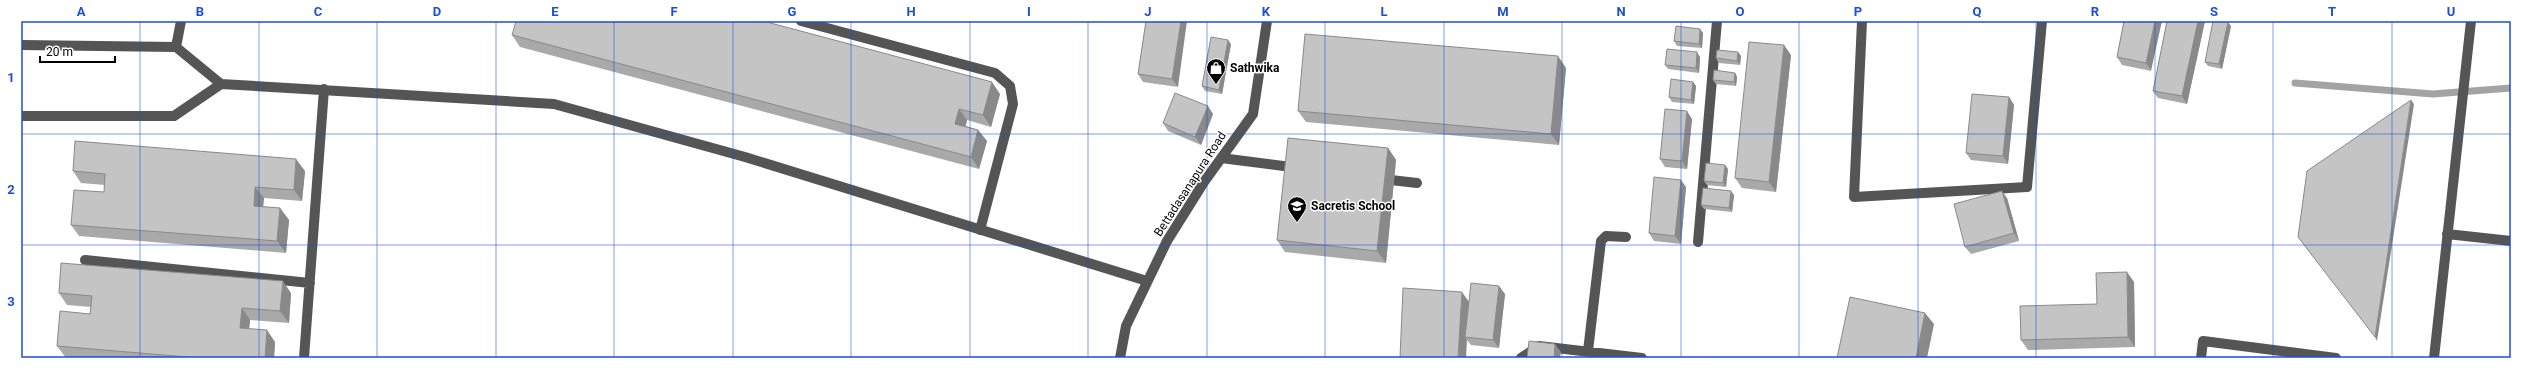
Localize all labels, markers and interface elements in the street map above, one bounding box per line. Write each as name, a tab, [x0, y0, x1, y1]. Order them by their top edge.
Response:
text: A	[77, 4, 86, 19]
text: B	[196, 4, 204, 19]
text: C	[314, 4, 323, 19]
text: D	[433, 4, 441, 19]
text: E	[551, 4, 559, 19]
text: F	[670, 4, 678, 19]
text: G	[788, 4, 797, 19]
text: H	[906, 4, 916, 19]
text: I	[1027, 4, 1031, 19]
text: J	[1144, 4, 1152, 19]
text: K	[1262, 4, 1271, 19]
text: L	[1380, 4, 1388, 19]
text: M	[1497, 4, 1509, 19]
text: N	[1616, 4, 1626, 19]
text: O	[1736, 4, 1745, 19]
text: P	[1854, 4, 1862, 19]
text: Q	[1973, 4, 1982, 19]
text: R	[2091, 4, 2100, 19]
text: S	[2210, 4, 2218, 19]
text: T	[2328, 4, 2336, 19]
text: U	[2447, 4, 2455, 19]
scale bar	[40, 38, 115, 64]
text: 20 m	[46, 45, 73, 59]
shop icon: Sathwika	[1205, 57, 1227, 85]
place label: Sathwika	[1230, 61, 1280, 75]
text: 1	[7, 70, 15, 85]
street label: Bettadasanapura Road	[1151, 129, 1229, 239]
text: 2	[7, 182, 15, 197]
school or university icon: Sacretis School	[1286, 195, 1308, 223]
place label: Sacretis School	[1311, 199, 1395, 213]
text: 3	[7, 294, 15, 309]

